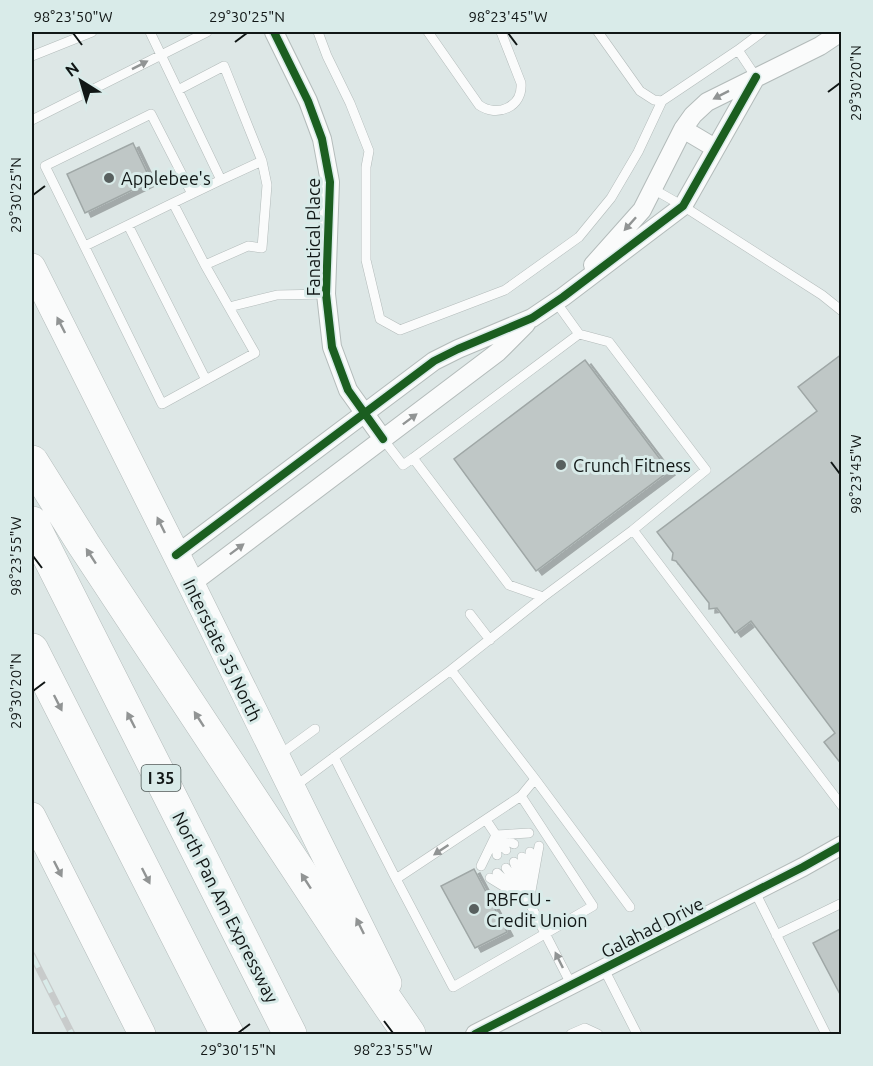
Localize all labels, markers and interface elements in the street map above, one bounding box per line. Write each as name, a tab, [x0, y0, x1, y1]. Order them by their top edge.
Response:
text: 98°23'50"W	[33, 8, 113, 25]
text: 29°30'25"N	[209, 8, 285, 25]
text: 98°23'45"W	[468, 8, 548, 25]
text: 29°30'20"N	[847, 45, 864, 121]
north arrow	[51, 51, 111, 111]
text: N	[62, 58, 82, 80]
one-way arrow	[131, 61, 149, 71]
one-way arrow	[712, 90, 729, 100]
text: 29°30'25"N	[7, 157, 24, 233]
place label: Applebee's	[121, 168, 211, 188]
marker: Applebee's	[102, 171, 116, 185]
street label: Fanatical Place	[303, 178, 323, 296]
one-way arrow	[623, 216, 637, 231]
one-way arrow	[56, 316, 66, 333]
one-way arrow	[402, 413, 417, 425]
text: 98°23'45"W	[847, 434, 864, 514]
place label: Crunch Fitness	[573, 455, 691, 475]
marker: Crunch Fitness	[554, 458, 568, 472]
text: 98°23'55"W	[7, 516, 24, 596]
one-way arrow	[156, 516, 166, 533]
one-way arrow	[230, 543, 245, 555]
one-way arrow	[86, 548, 97, 564]
street label: Interstate 35 North	[180, 576, 266, 724]
text: 29°30'20"N	[7, 653, 24, 729]
one-way arrow	[53, 694, 62, 711]
one-way arrow	[193, 710, 204, 727]
one-way arrow	[126, 711, 136, 728]
road number: I 35	[142, 765, 180, 791]
street label: North Pan Am Expressway	[169, 808, 283, 1006]
one-way arrow	[432, 844, 449, 855]
one-way arrow	[53, 860, 63, 877]
one-way arrow	[142, 868, 151, 885]
one-way arrow	[300, 874, 312, 890]
place label: RBFCU - Credit Union	[486, 889, 588, 930]
street label: Galahad Drive	[598, 893, 706, 961]
marker: RBFCU - Credit Union	[467, 902, 481, 916]
one-way arrow	[355, 917, 364, 934]
one-way arrow	[554, 951, 564, 968]
text: 29°30'15"N	[200, 1041, 276, 1058]
text: 98°23'55"W	[353, 1041, 433, 1058]

